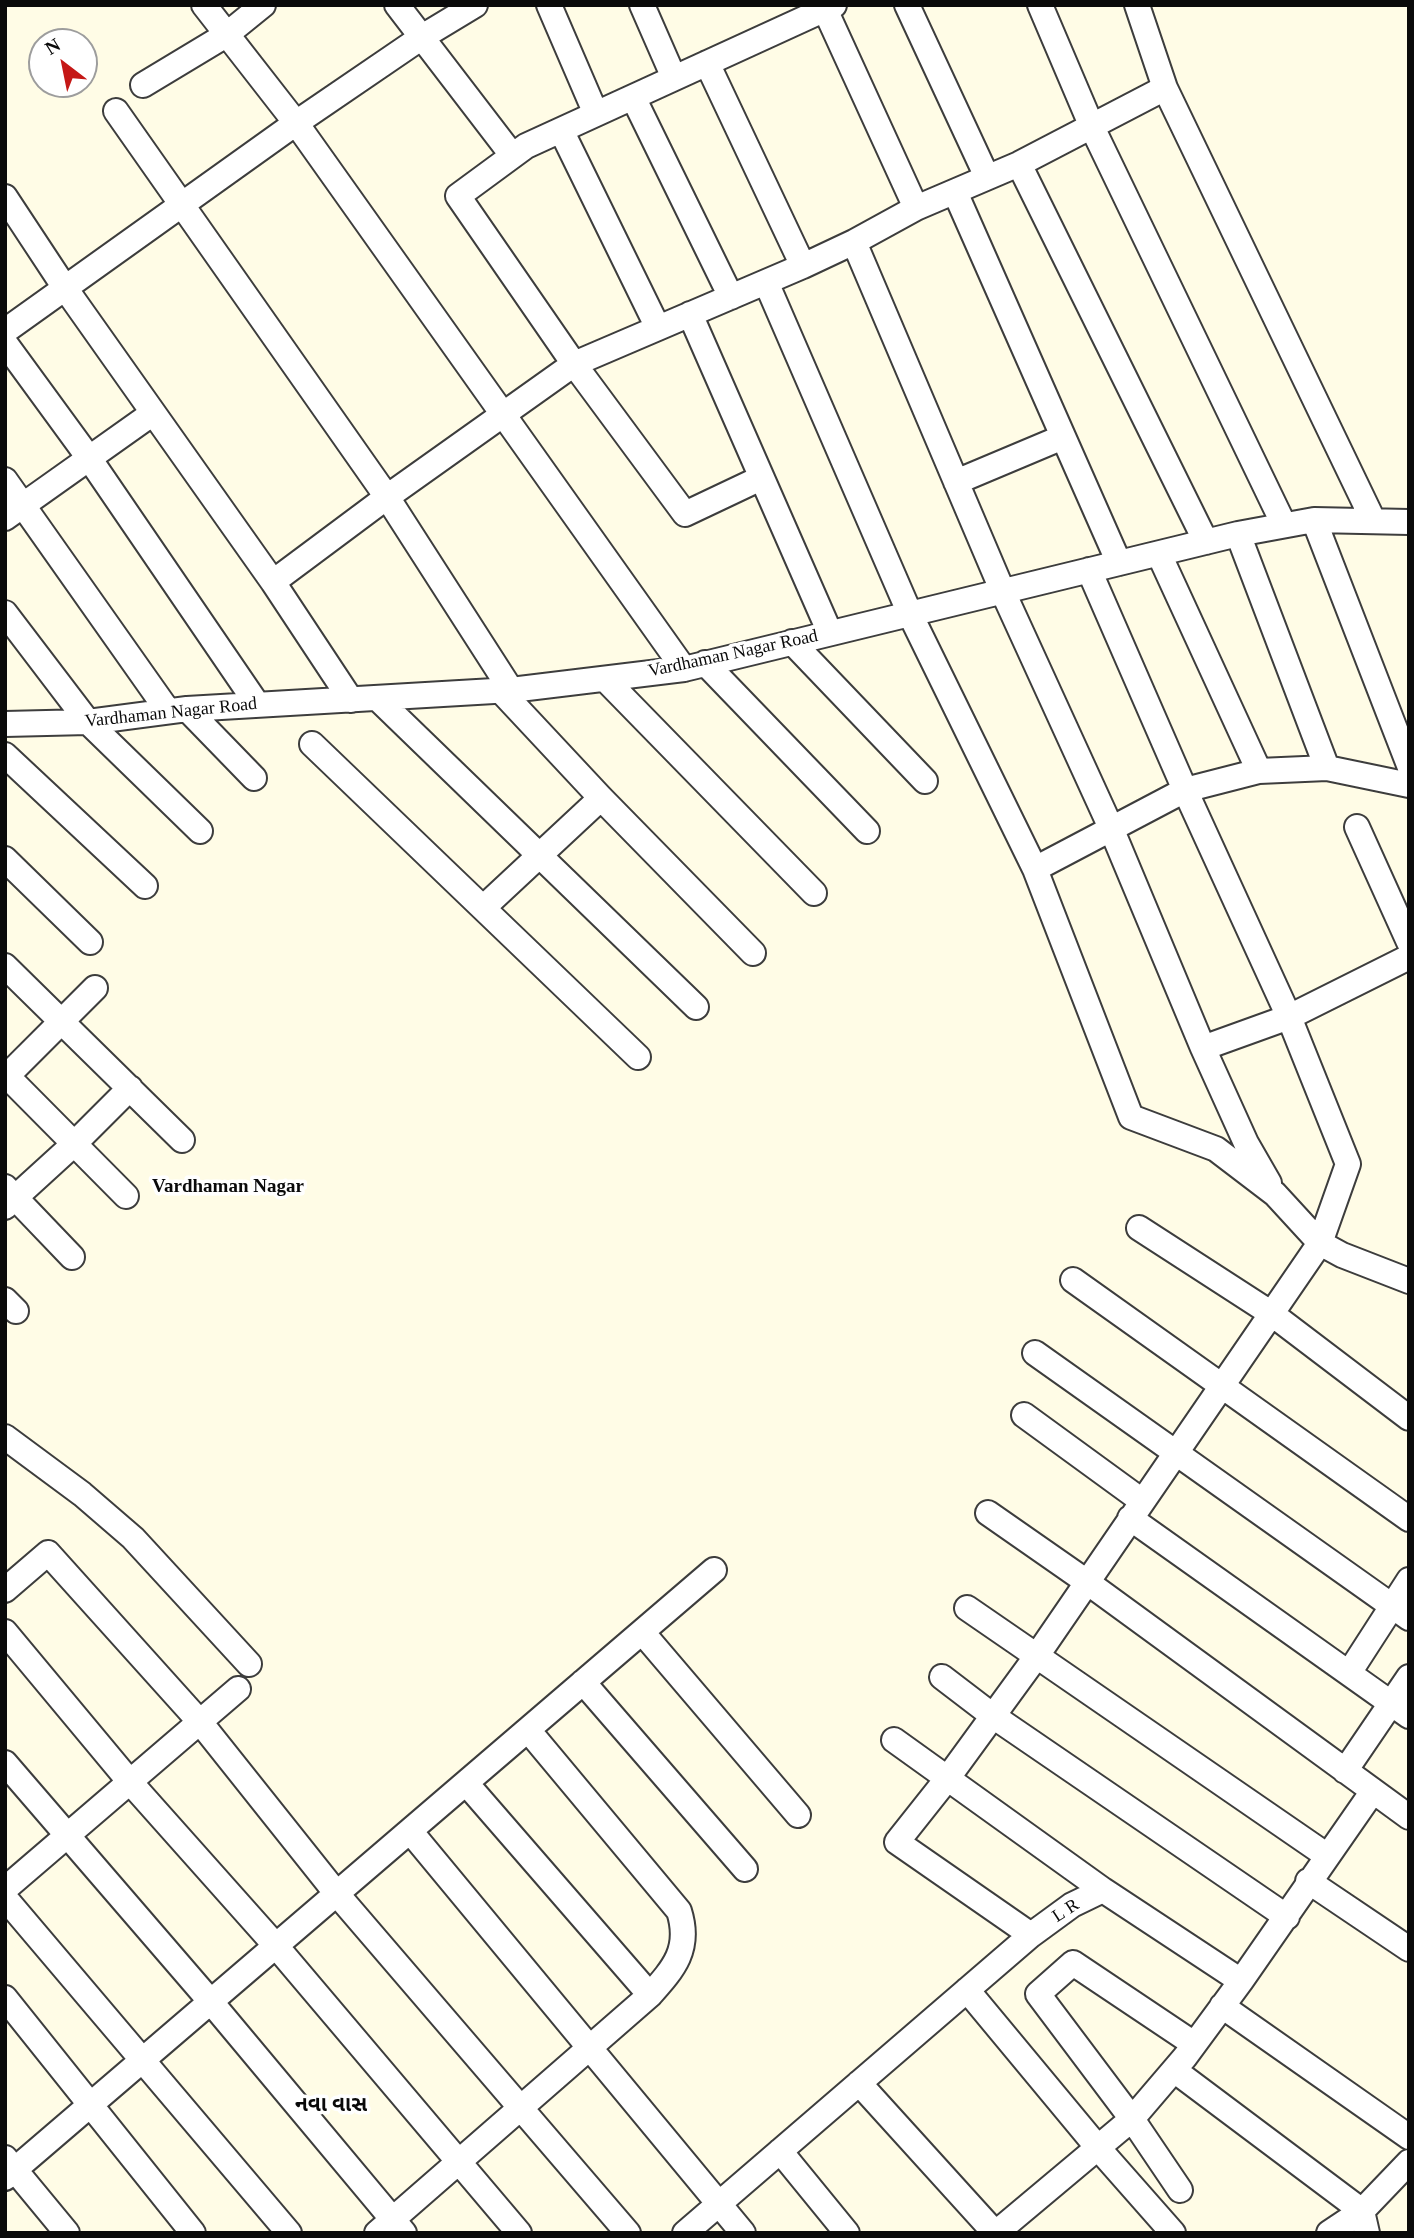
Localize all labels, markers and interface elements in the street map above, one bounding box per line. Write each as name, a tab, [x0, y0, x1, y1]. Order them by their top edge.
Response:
north arrow	[28, 28, 98, 98]
text: N	[41, 34, 64, 59]
street label: Vardhaman Nagar Road	[646, 625, 820, 683]
street label: Vardhaman Nagar Road	[84, 693, 258, 733]
district label: Vardhaman Nagar	[152, 1176, 304, 1198]
street label: L R	[1049, 1894, 1083, 1928]
district label: નવા વાસ	[295, 2093, 367, 2119]

